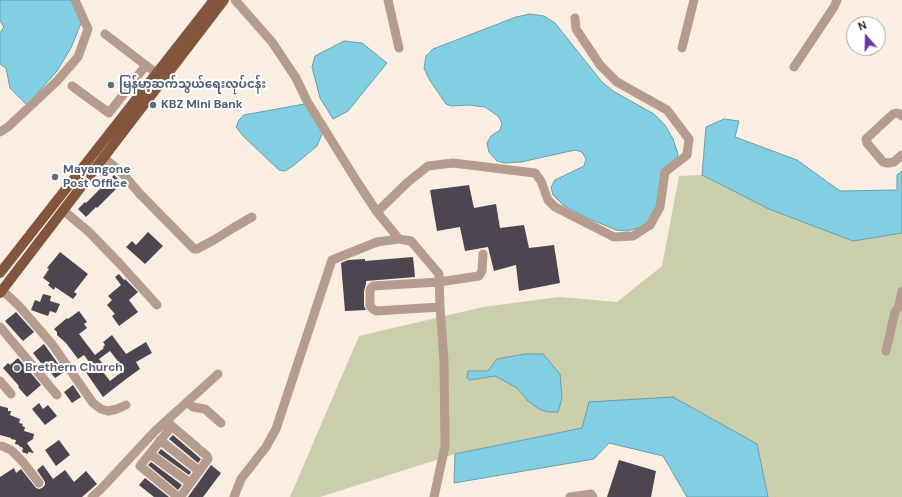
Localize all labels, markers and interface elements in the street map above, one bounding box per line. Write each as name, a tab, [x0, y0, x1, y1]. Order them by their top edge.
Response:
north arrow	[846, 16, 886, 56]
text: N	[856, 18, 868, 34]
place label: မြန်မာ့ဆက်သွယ်ရေးလုပ်ငန်း	[119, 78, 266, 92]
marker: မြန်မာ့ဆက်သွယ်ရေးလုပ်ငန်း	[106, 80, 116, 90]
place label: KBZ Mini Bank	[161, 98, 243, 112]
marker: KBZ Mini Bank	[148, 100, 158, 110]
place label: Mayangone Post Office	[63, 163, 131, 191]
marker: Mayangone Post Office	[50, 172, 60, 182]
place label: Brethern Church	[25, 361, 123, 375]
marker: Brethern Church	[12, 363, 22, 373]

